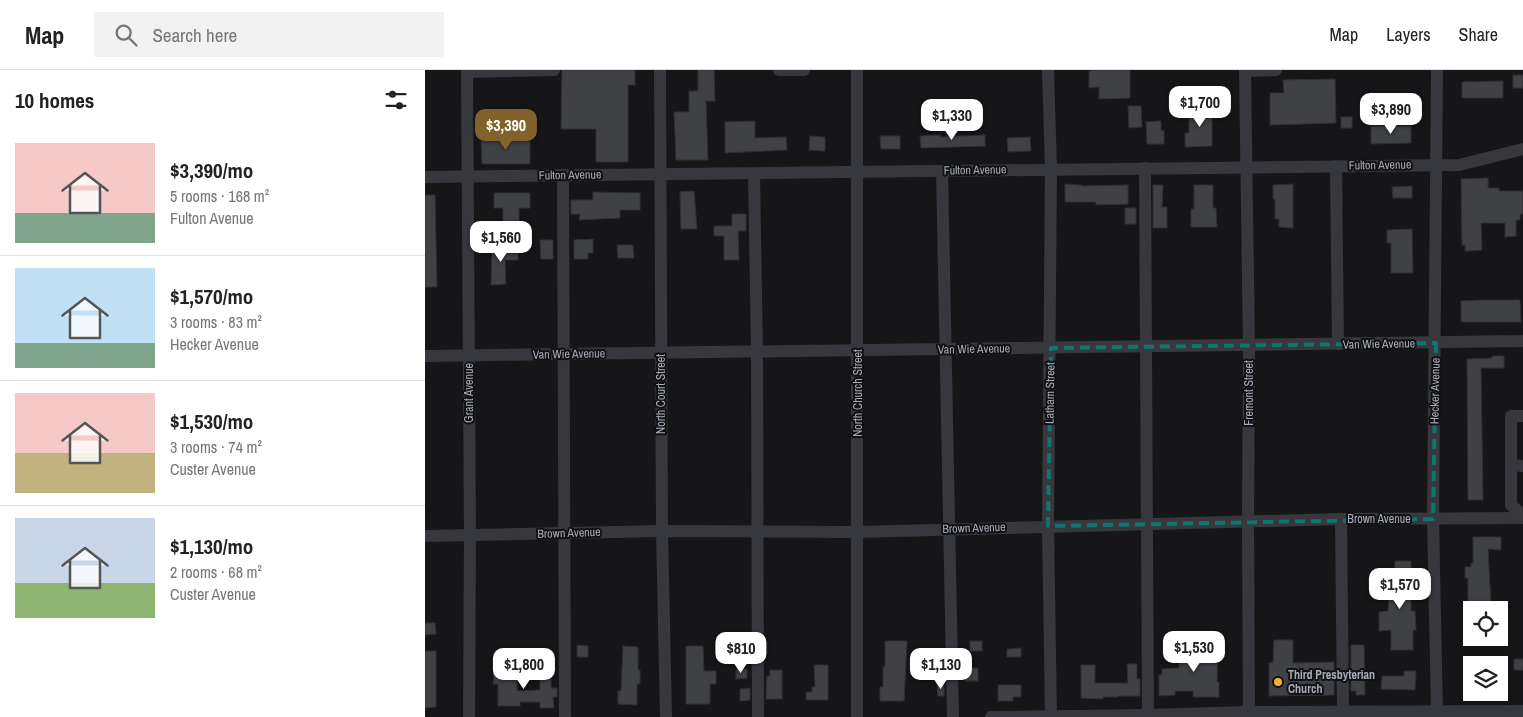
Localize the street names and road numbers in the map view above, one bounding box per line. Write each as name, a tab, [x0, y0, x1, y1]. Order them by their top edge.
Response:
street label: Fulton Avenue	[1348, 156, 1412, 174]
street label: Fulton Avenue	[943, 161, 1007, 179]
street label: Fulton Avenue	[538, 166, 602, 184]
street label: Van Wie Avenue	[1343, 335, 1415, 353]
street label: Van Wie Avenue	[938, 340, 1010, 358]
street label: Van Wie Avenue	[533, 345, 605, 363]
street label: North Church Street	[850, 349, 866, 437]
street label: North Court Street	[653, 354, 669, 434]
street label: Hecker Avenue	[1426, 358, 1444, 424]
street label: Fremont Street	[1241, 360, 1257, 426]
street label: Latham Street	[1041, 362, 1059, 424]
street label: Grant Avenue	[461, 363, 477, 423]
street label: Brown Avenue	[1347, 511, 1411, 527]
street label: Brown Avenue	[942, 519, 1006, 537]
street label: Brown Avenue	[537, 524, 601, 542]

